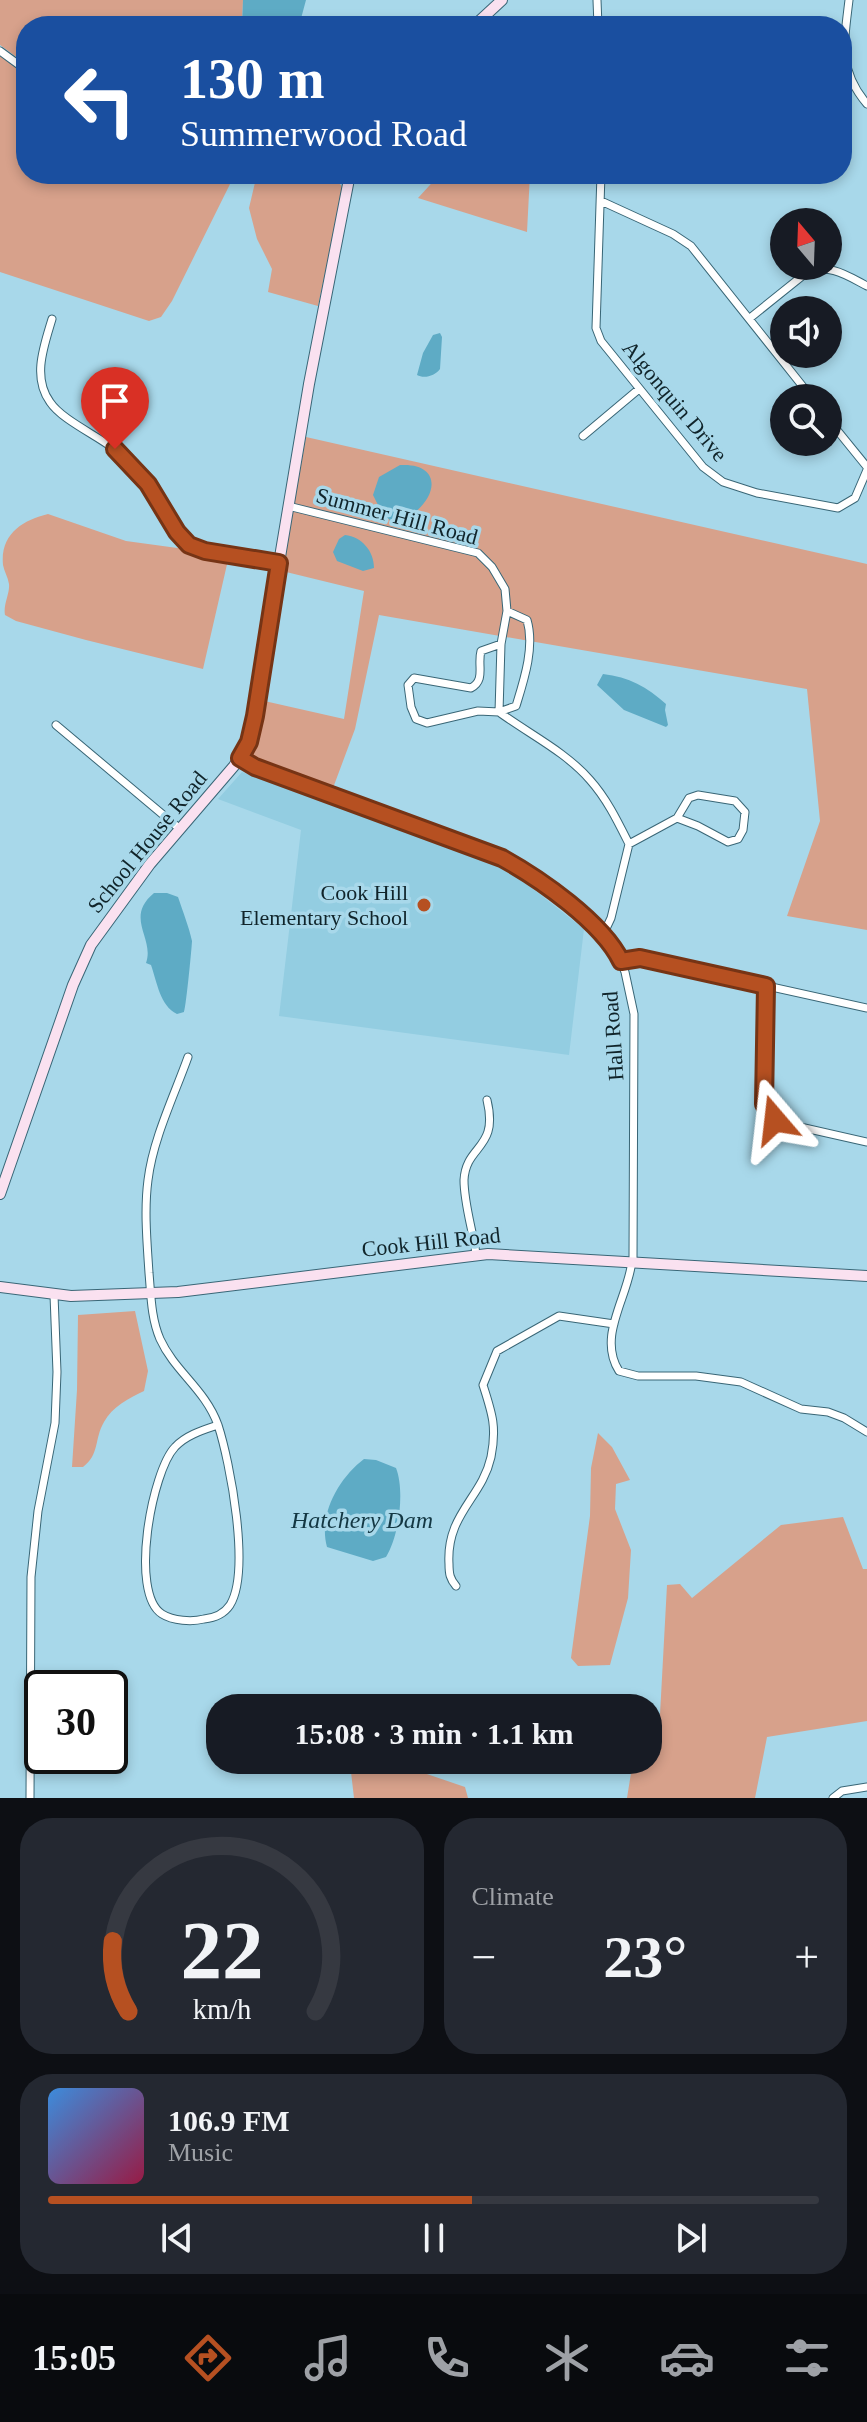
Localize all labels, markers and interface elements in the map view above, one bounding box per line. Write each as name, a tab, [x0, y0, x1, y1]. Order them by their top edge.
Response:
icon: left	[48, 48, 152, 152]
text: 130 m	[180, 48, 325, 110]
text: Summerwood Road	[180, 114, 467, 154]
north arrow	[770, 208, 842, 280]
map controls	[770, 208, 842, 456]
button: sound	[770, 296, 842, 368]
street label: Algonquin Drive	[617, 336, 733, 466]
pin	[81, 367, 149, 449]
icon: arrive	[93, 379, 137, 423]
button: search	[770, 384, 842, 456]
street label: Summer Hill Road	[313, 482, 481, 550]
street label: School House Road	[82, 766, 212, 918]
place label: Cook Hill Elementary School	[240, 880, 408, 930]
marker: Cook Hill Elementary School	[415, 896, 433, 914]
street label: Hall Road	[597, 990, 629, 1082]
position arrow	[733, 1078, 817, 1162]
street label: Cook Hill Road	[360, 1222, 502, 1262]
water label: Hatchery Dam	[290, 1507, 433, 1533]
speed limit sign: 30	[24, 1670, 128, 1774]
text: 15:08 · 3 min · 1.1 km	[294, 1717, 574, 1750]
text: Climate	[472, 1882, 554, 1911]
text: 22	[180, 1904, 263, 1996]
text: 23°	[603, 1924, 687, 1990]
text: −	[472, 1933, 496, 1982]
text: +	[794, 1933, 819, 1982]
text: km/h	[192, 1994, 251, 2025]
text: 106.9 FM	[168, 2104, 290, 2137]
text: Music	[168, 2138, 233, 2167]
icon: previous	[155, 2216, 199, 2260]
icon: pause	[412, 2216, 456, 2260]
icon: next	[669, 2216, 713, 2260]
icon: directions	[180, 2330, 236, 2386]
icon: music	[300, 2330, 356, 2386]
icon: phone	[419, 2330, 475, 2386]
icon: climate	[539, 2330, 595, 2386]
icon: car	[659, 2330, 715, 2386]
icon: filters	[779, 2330, 835, 2386]
text: 15:05	[32, 2338, 116, 2378]

